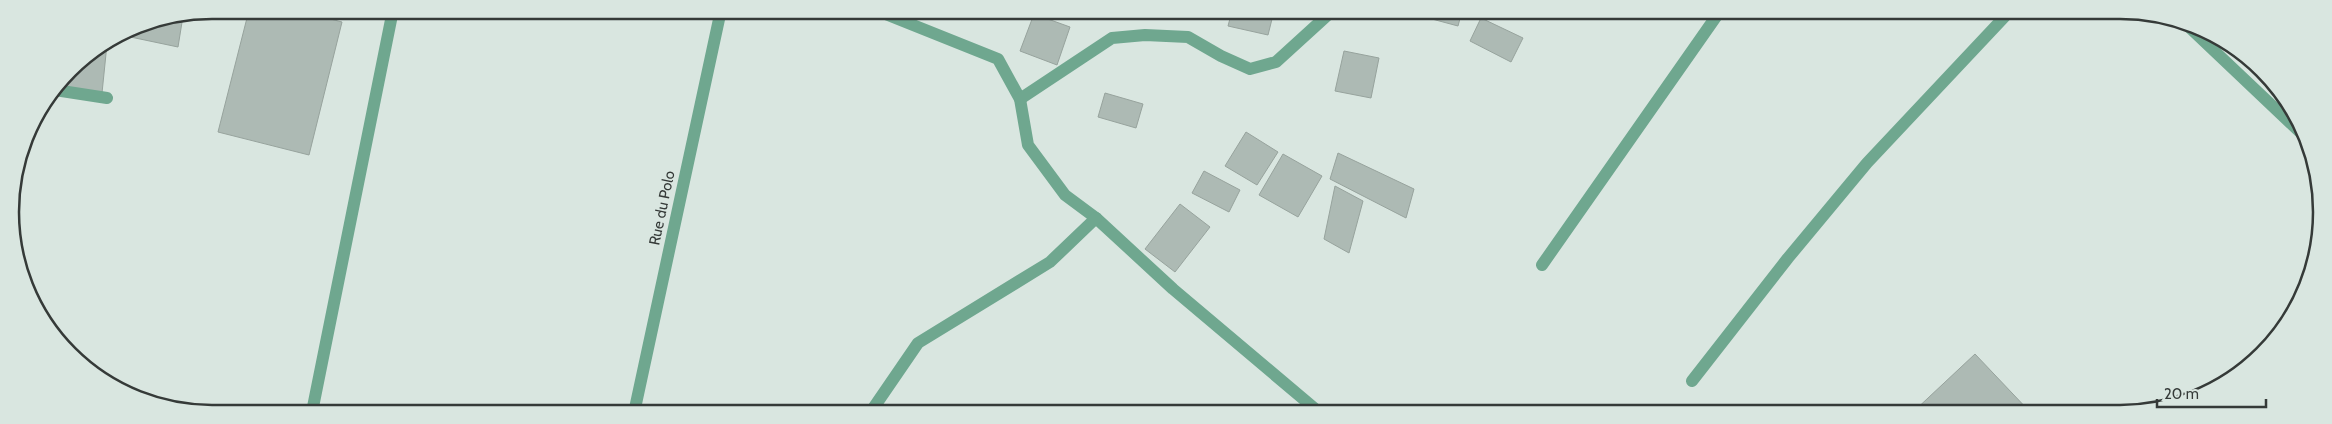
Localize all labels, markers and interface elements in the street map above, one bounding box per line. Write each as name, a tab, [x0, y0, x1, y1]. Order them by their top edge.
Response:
street label: Rue du Polo	[645, 169, 679, 247]
scale bar	[2157, 376, 2266, 408]
text: 20 m	[2164, 385, 2199, 403]

